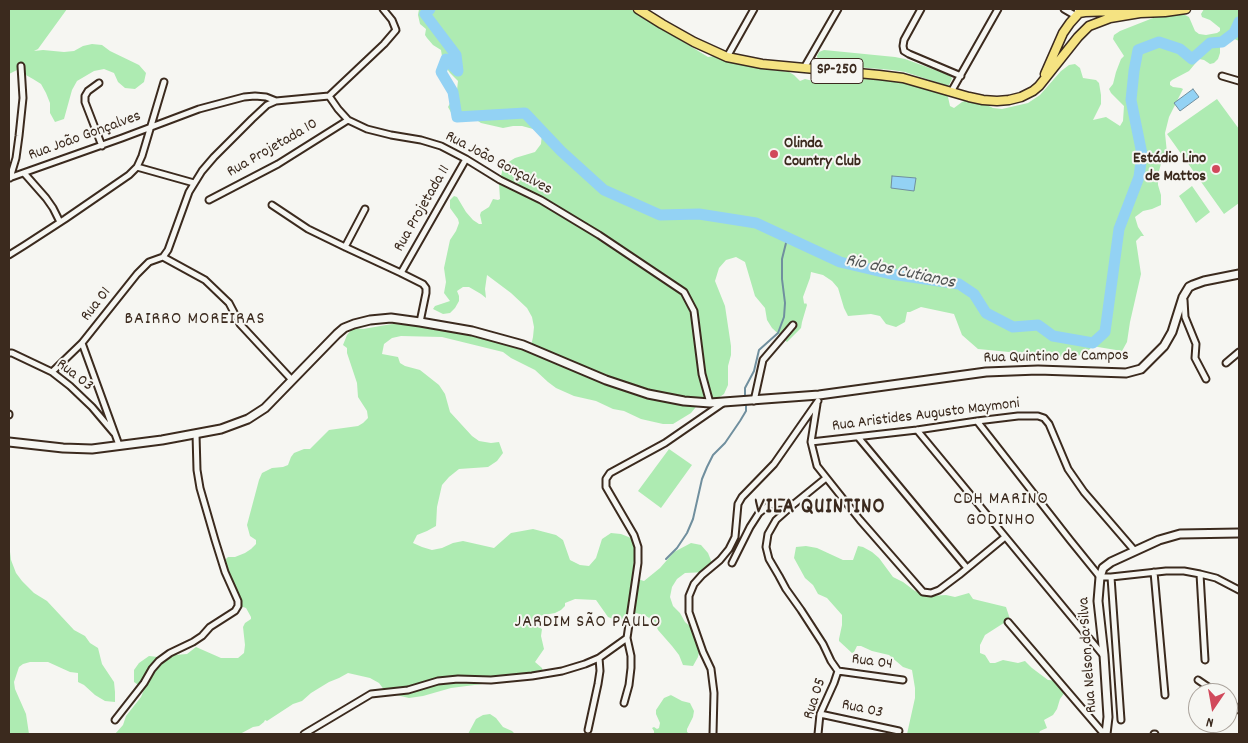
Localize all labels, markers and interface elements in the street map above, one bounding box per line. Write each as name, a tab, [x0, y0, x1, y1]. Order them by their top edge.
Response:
road number: SP-250	[811, 58, 863, 84]
street label: Rua João Gonçalves	[26, 108, 144, 166]
street label: Rua Projetada 10	[224, 115, 322, 183]
street label: Rua João Gonçalves	[441, 128, 555, 200]
place label: Olinda Country Club	[784, 135, 861, 173]
marker: Olinda Country Club	[768, 148, 780, 160]
place label: Estádio Lino de Mattos	[1133, 150, 1206, 188]
street label: Rua Projetada 11	[391, 162, 455, 256]
marker: Estádio Lino de Mattos	[1210, 163, 1222, 175]
water label: Rio dos Cutianos	[843, 251, 957, 295]
street label: Rua 01	[78, 284, 116, 326]
district label: BAIRRO MOREIRAS	[123, 310, 267, 332]
street label: Rua Quintino de Campos	[983, 347, 1129, 369]
street label: Rua 03	[52, 356, 96, 396]
street label: Rua Aristides Augusto Maymoni	[831, 395, 1021, 437]
district label: CDH MARINO GODINHO	[952, 490, 1050, 532]
district label: VILA QUINTINO	[753, 496, 887, 522]
street label: Rua Nelson da Silva	[1075, 596, 1103, 714]
district label: JARDIM SÃO PAULO	[513, 613, 663, 635]
street label: Rua 04	[850, 651, 894, 675]
street label: Rua 05	[800, 676, 832, 722]
north arrow	[1188, 683, 1238, 733]
street label: Rua 03	[840, 696, 884, 724]
text: N	[1205, 711, 1216, 732]

